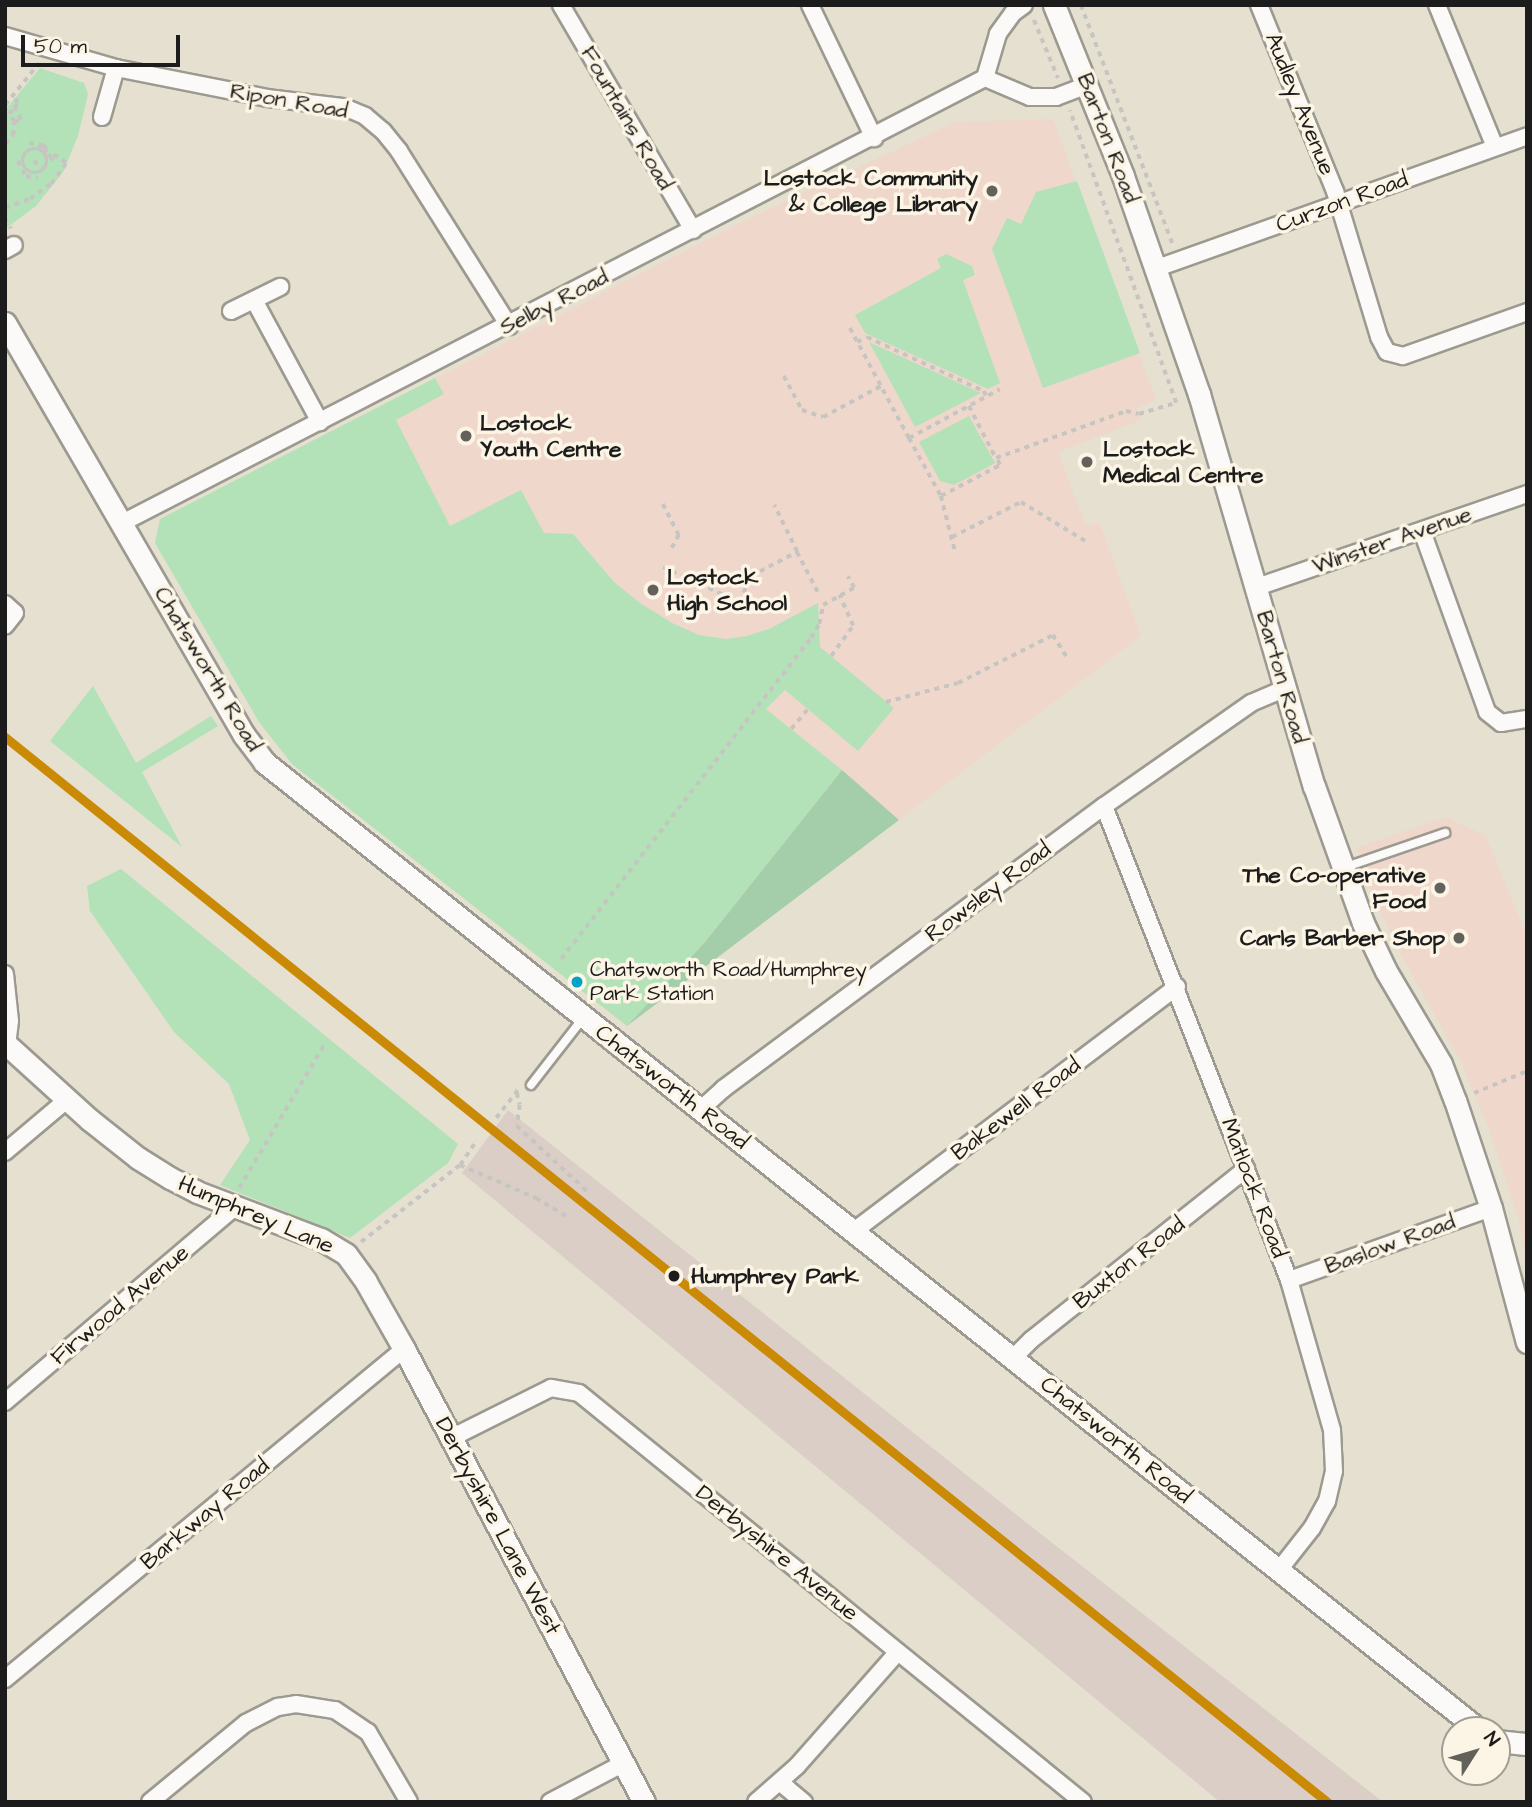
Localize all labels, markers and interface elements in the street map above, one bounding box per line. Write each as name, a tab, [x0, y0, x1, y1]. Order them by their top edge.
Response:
scale bar	[24, 21, 184, 65]
street label: Audley Avenue	[1259, 29, 1341, 179]
text: 50 m	[34, 32, 87, 61]
street label: Fountains Road	[575, 41, 679, 195]
street label: Barton Road	[1071, 69, 1145, 207]
street label: Ripon Road	[228, 77, 350, 125]
place label: Lostock Community & College Library	[764, 164, 978, 218]
street label: Curzon Road	[1272, 165, 1412, 239]
marker: Lostock Community & College Library	[984, 183, 1000, 199]
street label: Selby Road	[495, 263, 613, 341]
place label: Lostock Youth Centre	[480, 409, 621, 463]
marker: Lostock Youth Centre	[458, 428, 474, 444]
place label: Lostock Medical Centre	[1103, 435, 1263, 489]
marker: Lostock Medical Centre	[1077, 452, 1097, 472]
street label: Winster Avenue	[1309, 500, 1475, 580]
place label: Lostock High School	[667, 563, 787, 617]
street label: Chatsworth Road	[148, 582, 268, 756]
marker: Lostock High School	[645, 582, 661, 598]
street label: Barton Road	[1250, 608, 1314, 746]
street label: Rowsley Road	[920, 836, 1056, 948]
place label: The Co-operative Food	[1243, 861, 1426, 915]
marker: The Co-operative Food	[1432, 880, 1448, 896]
place label: Carls Barber Shop	[1240, 924, 1445, 952]
marker: Carls Barber Shop	[1451, 930, 1467, 946]
place label: Chatsworth Road/Humphrey Park Station	[590, 957, 867, 1007]
marker: Chatsworth Road/Humphrey Park Station	[570, 975, 584, 989]
street label: Chatsworth Road	[590, 1019, 754, 1155]
street label: Bakewell Road	[946, 1051, 1086, 1167]
street label: Matlock Road	[1215, 1114, 1293, 1262]
street label: Humphrey Lane	[174, 1170, 338, 1260]
street label: Baslow Road	[1321, 1208, 1459, 1280]
street label: Buxton Road	[1067, 1211, 1191, 1315]
street label: Firwood Avenue	[45, 1239, 195, 1371]
place label: Humphrey Park	[691, 1262, 859, 1290]
marker: Humphrey Park	[663, 1265, 685, 1287]
street label: Chatsworth Road	[1035, 1370, 1197, 1510]
street label: Derbyshire Lane West	[429, 1413, 567, 1639]
street label: Barkway Road	[135, 1452, 275, 1576]
street label: Derbyshire Avenue	[690, 1479, 864, 1627]
north arrow	[1441, 1716, 1511, 1786]
text: N	[1477, 1726, 1506, 1752]

